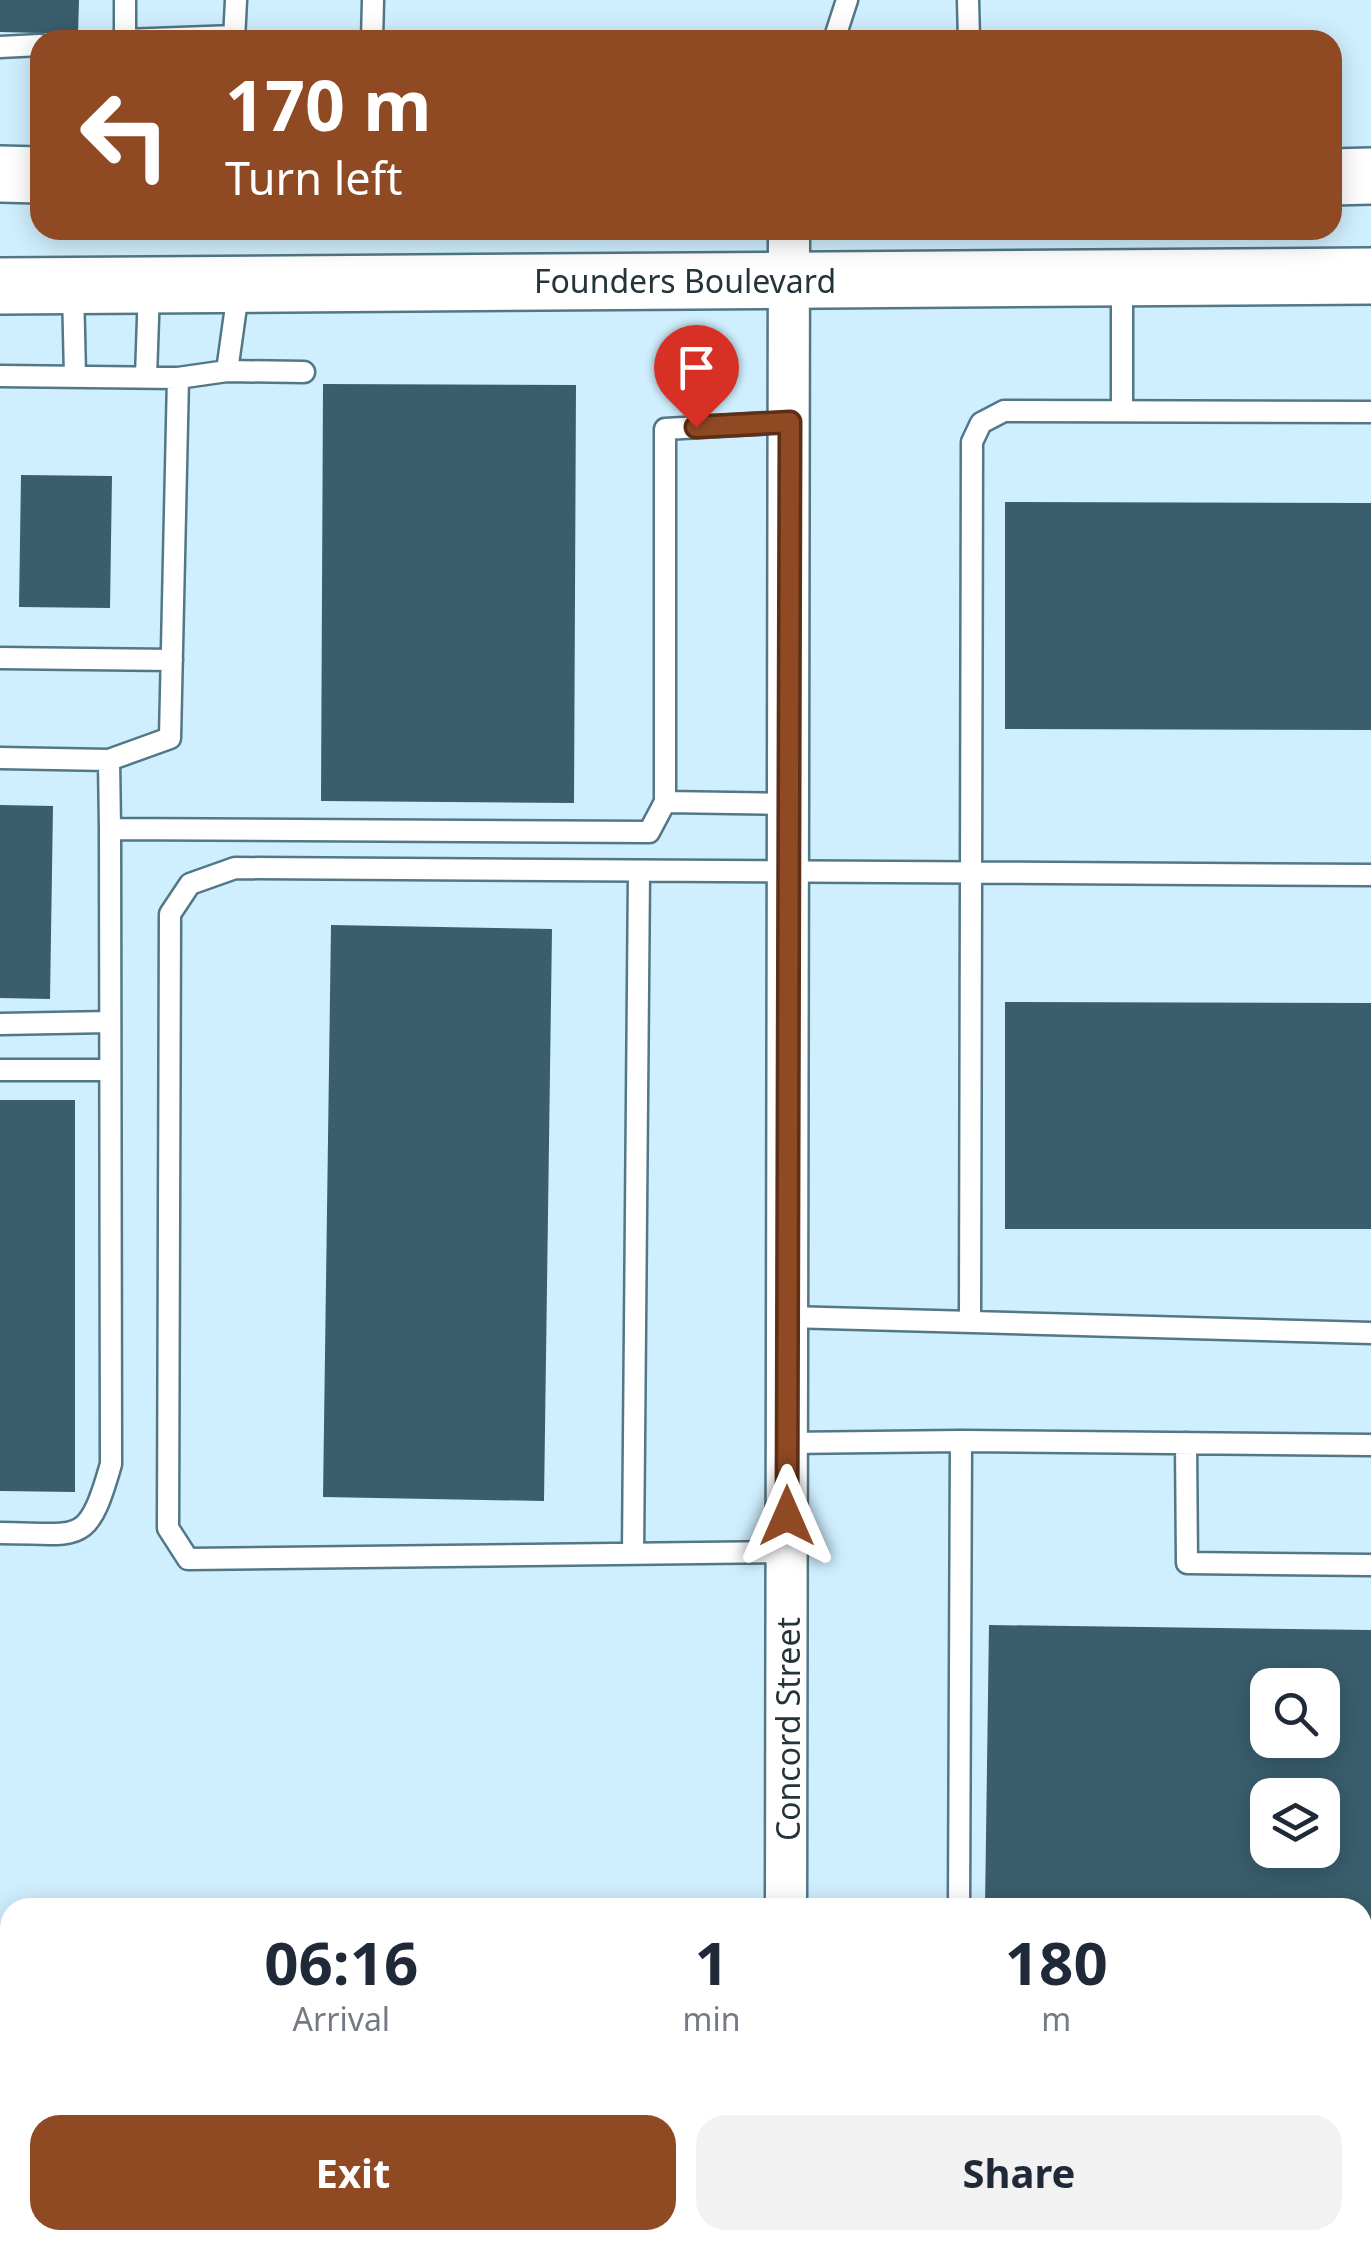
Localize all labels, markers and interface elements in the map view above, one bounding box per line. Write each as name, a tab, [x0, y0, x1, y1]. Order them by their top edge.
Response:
text: 170 m	[225, 56, 432, 152]
icon: left	[60, 70, 190, 200]
text: Turn left	[225, 147, 402, 208]
street label: Founders Boulevard	[534, 259, 836, 302]
pin	[654, 325, 739, 428]
icon: arrive	[669, 340, 724, 395]
position arrow	[735, 1464, 839, 1568]
street label: Concord Street	[766, 1617, 809, 1841]
map controls	[1250, 1668, 1340, 1868]
button: search	[1250, 1668, 1340, 1758]
button: layers	[1250, 1778, 1340, 1868]
text: 06:16	[264, 1921, 418, 2003]
text: 1	[694, 1921, 729, 2003]
text: 180	[1005, 1921, 1108, 2003]
text: Arrival	[293, 1997, 390, 2040]
text: min	[683, 1997, 741, 2040]
text: m	[1041, 1997, 1071, 2040]
button: Exit	[30, 2115, 676, 2230]
button: Share	[696, 2115, 1342, 2230]

